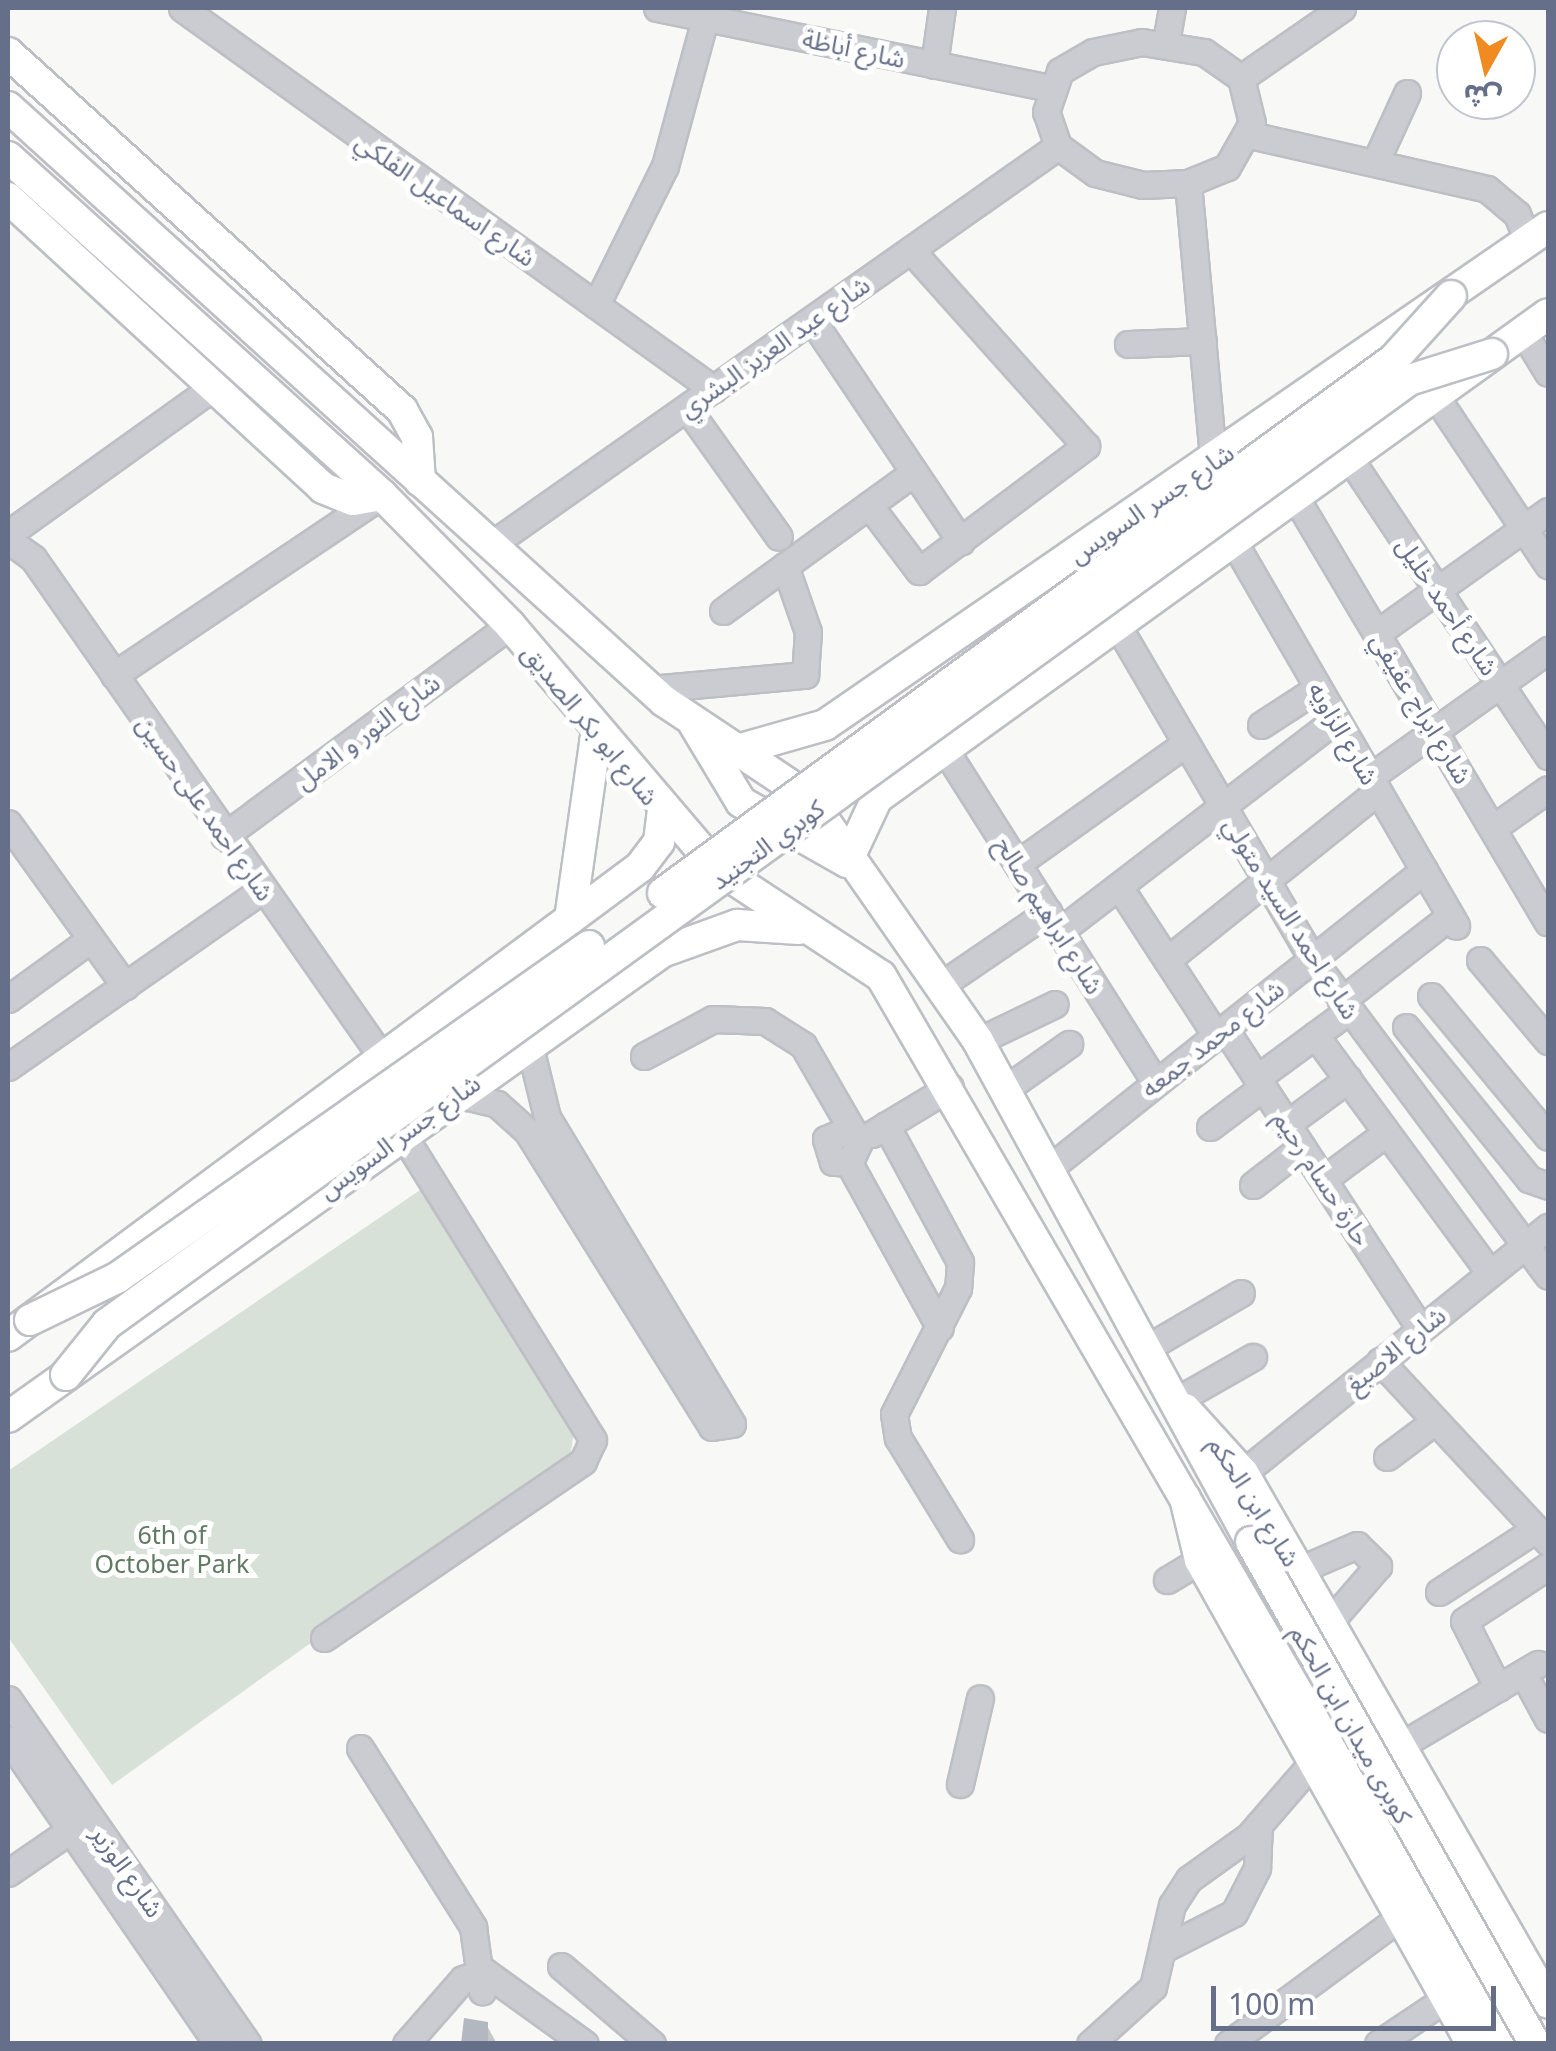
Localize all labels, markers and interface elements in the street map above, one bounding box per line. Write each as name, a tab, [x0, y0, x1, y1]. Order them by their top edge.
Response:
north arrow	[1436, 20, 1536, 120]
street label: شارع أباظة	[800, 22, 908, 74]
text: ش	[1460, 76, 1504, 119]
street label: شارع اسماعيل الفلكي	[350, 126, 542, 272]
street label: شارع عبد العزيز البشري	[673, 269, 875, 423]
street label: شارع جسر السويس	[1063, 437, 1239, 569]
street label: شارع أحمد خليل	[1391, 531, 1505, 681]
street label: شارع ابراج عفيفي	[1365, 627, 1479, 789]
street label: شارع ابو بكر الصديق	[517, 637, 665, 811]
street label: شارع النور و الامل	[289, 667, 445, 795]
street label: شارع الزاويه	[1303, 676, 1385, 790]
street label: شارع احمد على حسين	[131, 710, 281, 906]
street label: كوبري التجنيد	[704, 793, 830, 895]
street label: شارع احمد السيد متولي	[1218, 812, 1366, 1024]
street label: شارع ابراهيم صالح	[990, 831, 1110, 999]
street label: شارع محمد جمعه	[1135, 973, 1289, 1103]
street label: شارع جسر السويس	[312, 1067, 486, 1205]
street label: حارة حسام رحيم	[1268, 1105, 1378, 1251]
street label: شارع الاصبغ	[1339, 1300, 1451, 1398]
street label: شارع ابن الحكم	[1203, 1430, 1307, 1572]
park label: 6th of October Park	[95, 1520, 249, 1579]
street label: كوبرى ميدان ابن الحكم	[1285, 1620, 1419, 1828]
street label: شارع الوزير	[86, 1819, 170, 1923]
scale bar	[1216, 1966, 1501, 2028]
text: 100 m	[1228, 1983, 1315, 2024]

